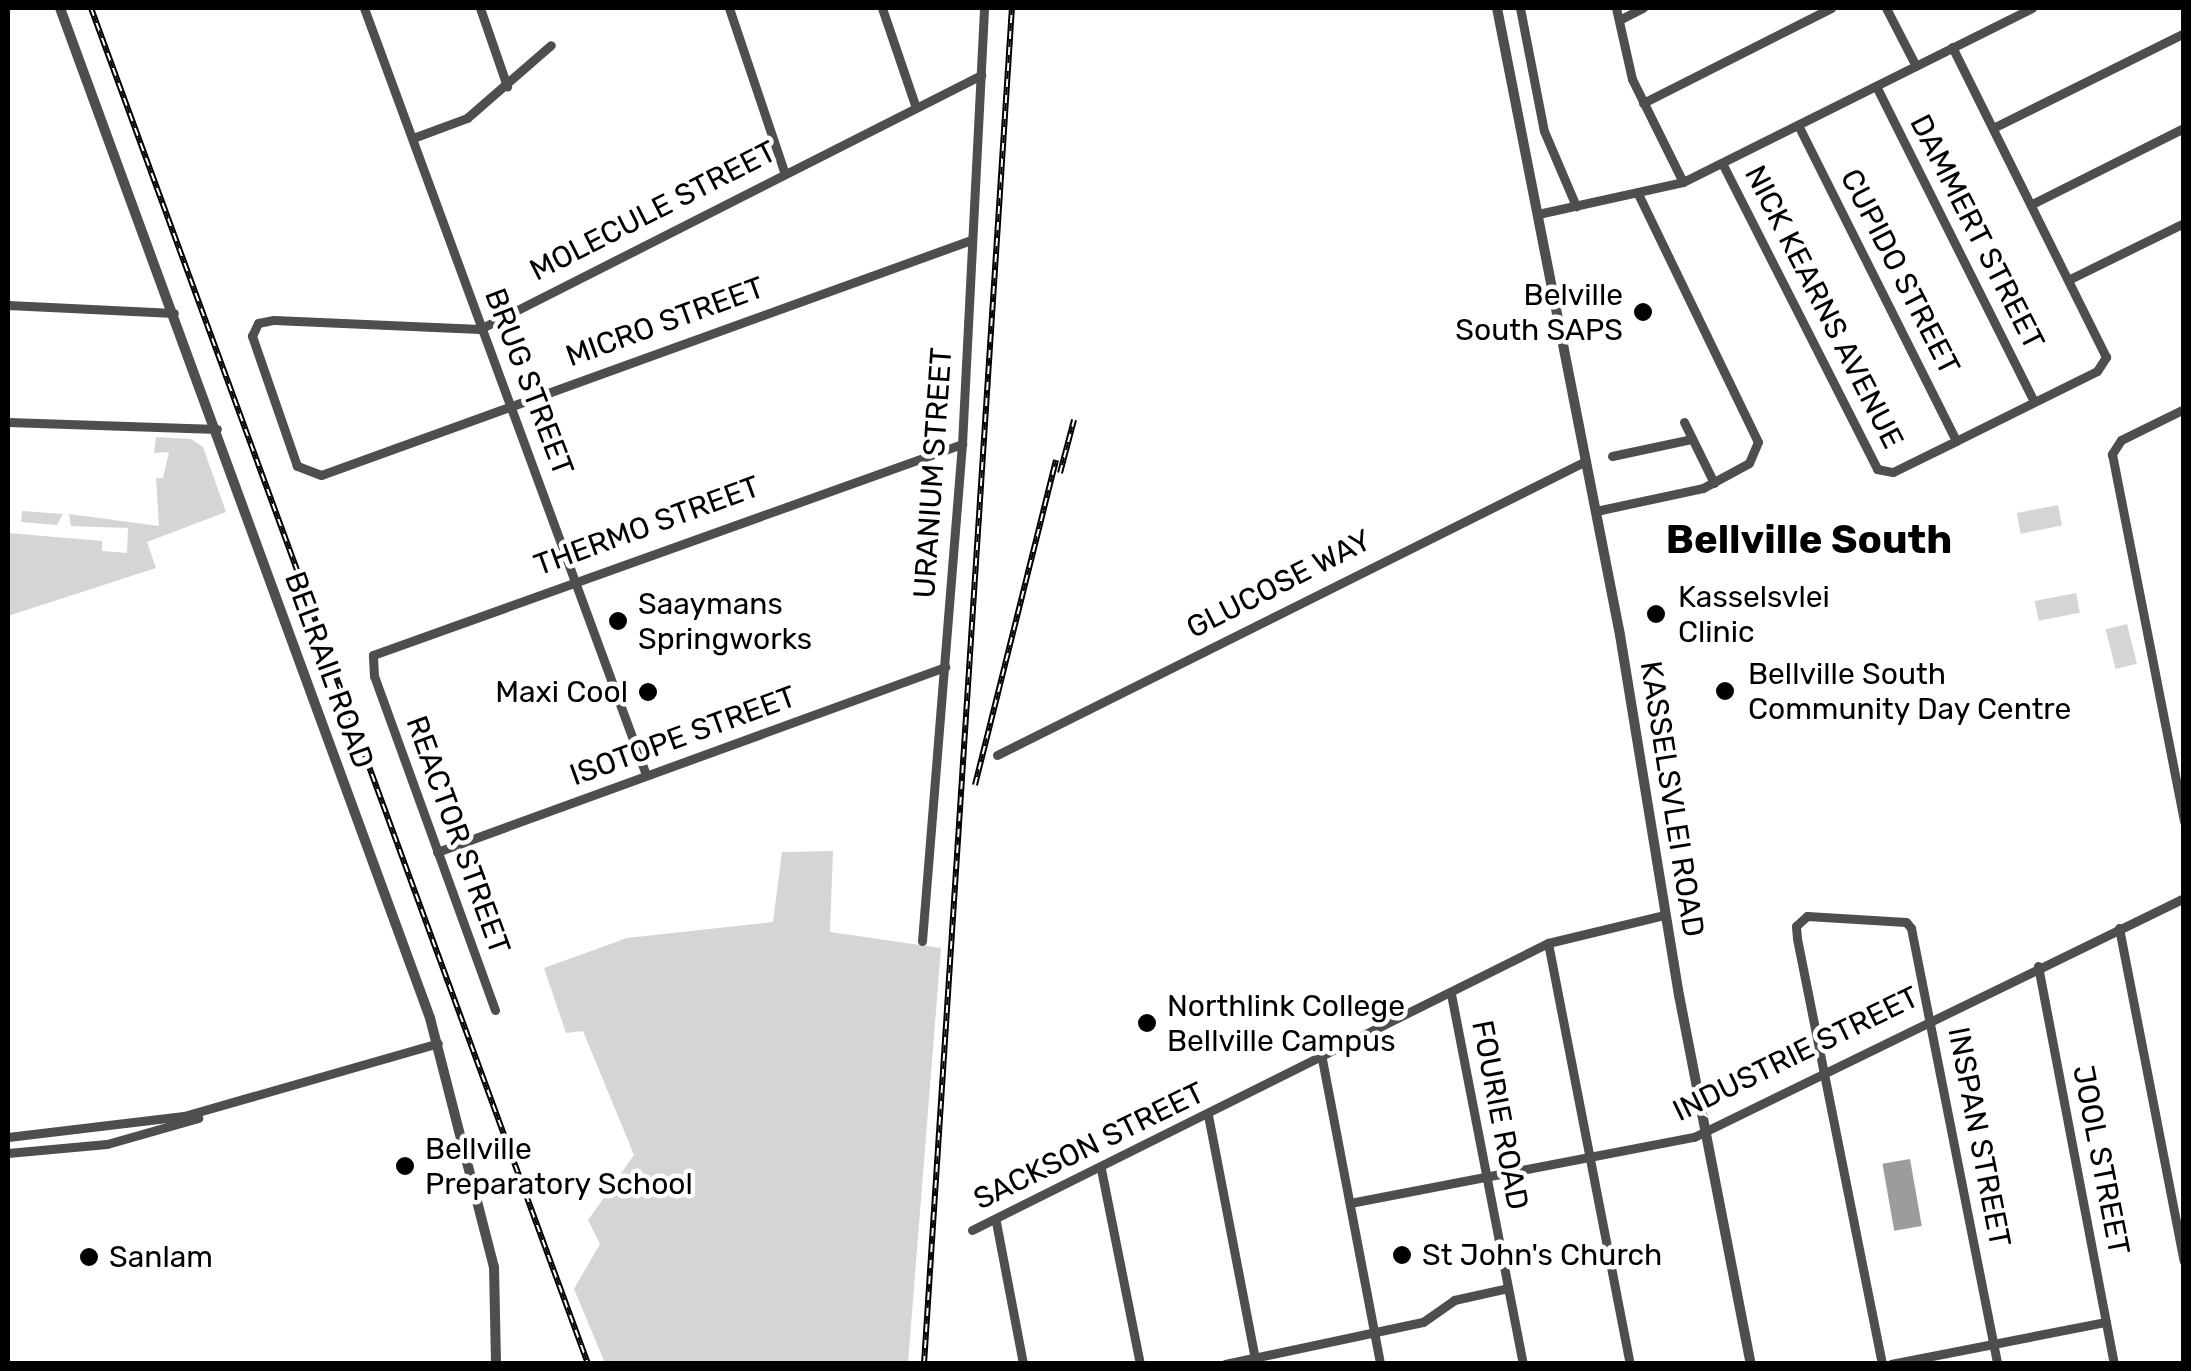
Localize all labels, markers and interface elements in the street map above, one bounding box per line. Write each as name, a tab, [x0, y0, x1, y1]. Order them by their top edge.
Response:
street label: DAMMERT STREET	[1902, 108, 2052, 356]
street label: MOLECULE STREET	[524, 133, 782, 289]
street label: NICK KEARNS AVENUE	[1737, 159, 1911, 455]
street label: CUPIDO STREET	[1833, 163, 1967, 381]
street label: MICRO STREET	[561, 269, 769, 375]
place label: Belville South SAPS	[1455, 277, 1623, 348]
street label: BRUG STREET	[477, 283, 581, 481]
marker: Belville South SAPS	[1632, 301, 1654, 323]
street label: URANIUM STREET	[906, 346, 960, 600]
street label: THERMO STREET	[529, 469, 765, 583]
district label: Bellville South	[1666, 516, 1952, 564]
street label: GLUCOSE WAY	[1180, 522, 1378, 646]
street label: BELRAIL ROAD	[277, 566, 381, 774]
place label: Kasselsvlei Clinic	[1678, 579, 1830, 650]
place label: Saaymans Springworks	[638, 586, 812, 656]
marker: Kasselsvlei Clinic	[1643, 601, 1669, 627]
marker: Saaymans Springworks	[607, 610, 629, 632]
place label: Bellville South Community Day Centre	[1748, 656, 2073, 726]
street label: KASSELSVLEI ROAD	[1632, 659, 1712, 939]
place label: Maxi Cool	[495, 674, 628, 710]
street label: ISOTOPE STREET	[565, 678, 801, 794]
marker: Bellville South Community Day Centre	[1712, 678, 1738, 704]
marker: Maxi Cool	[637, 681, 659, 703]
street label: REACTOR STREET	[398, 711, 518, 959]
street label: INDUSTRIE STREET	[1667, 979, 1925, 1129]
place label: Northlink College Bellville Campus	[1167, 988, 1405, 1058]
marker: Northlink College Bellville Campus	[1136, 1012, 1158, 1034]
street label: FOURIE ROAD	[1464, 1017, 1536, 1213]
street label: INSPAN STREET	[1940, 1024, 2018, 1250]
street label: JOOL STREET	[2065, 1062, 2137, 1258]
street label: SACKSON STREET	[968, 1075, 1210, 1217]
place label: Bellville Preparatory School	[425, 1131, 694, 1202]
marker: Bellville Preparatory School	[394, 1155, 416, 1177]
place label: St John's Church	[1422, 1237, 1662, 1273]
place label: Sanlam	[109, 1239, 213, 1275]
marker: St John's Church	[1391, 1244, 1413, 1266]
marker: Sanlam	[78, 1246, 100, 1268]

